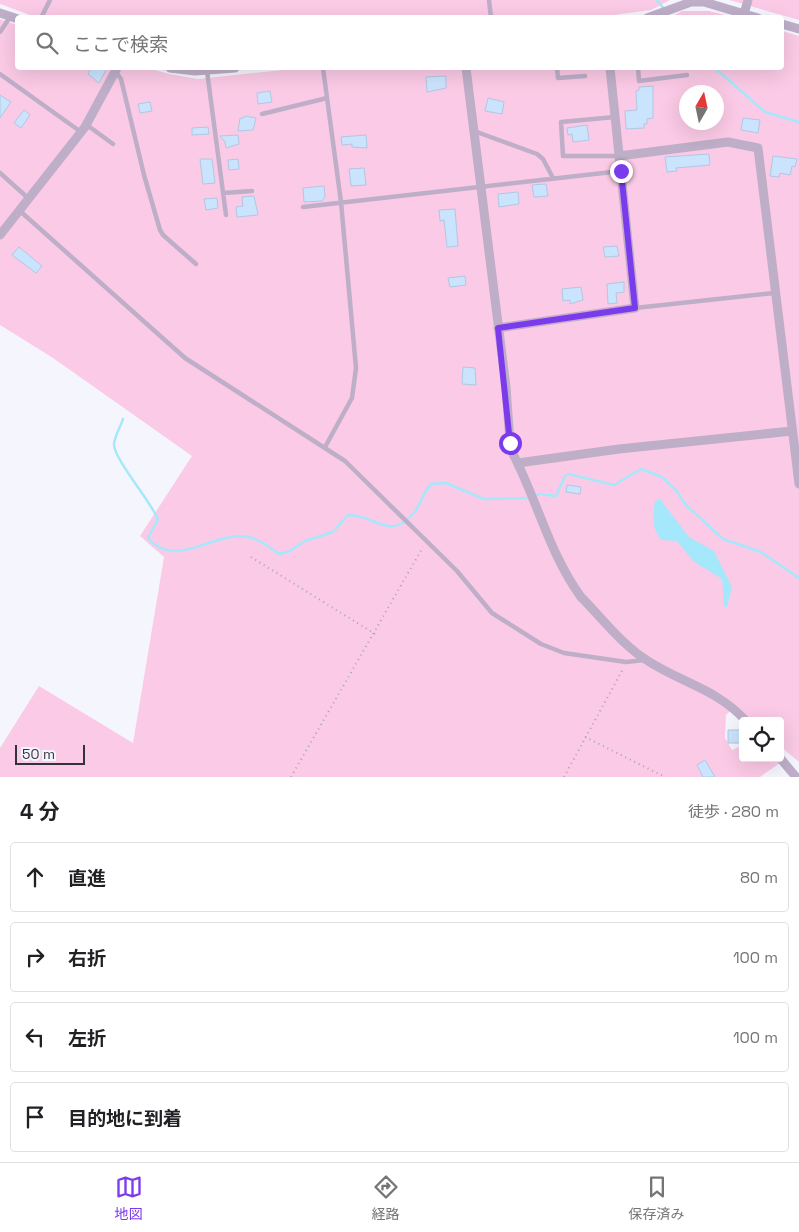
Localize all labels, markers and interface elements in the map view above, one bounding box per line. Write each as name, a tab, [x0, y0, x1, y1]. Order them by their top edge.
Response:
search box	[15, 15, 784, 70]
icon: search	[33, 29, 61, 57]
text: ここで検索	[73, 32, 168, 57]
north arrow	[679, 85, 724, 130]
route end	[610, 160, 633, 183]
route start	[499, 432, 522, 455]
map controls	[739, 717, 784, 762]
button: locate	[739, 717, 784, 762]
scale bar	[15, 742, 85, 765]
text: 50 m	[22, 745, 55, 763]
text: 4 分	[20, 798, 60, 825]
text: 徒歩 · 280 m	[688, 801, 779, 822]
icon: ahead	[21, 863, 49, 891]
text: 直進	[68, 866, 106, 891]
text: 80 m	[740, 867, 778, 888]
icon: right	[21, 943, 49, 971]
text: 右折	[68, 946, 106, 971]
text: 100 m	[733, 947, 778, 968]
icon: left	[21, 1023, 49, 1051]
text: 左折	[68, 1026, 106, 1051]
text: 100 m	[733, 1027, 778, 1048]
icon: arrive	[21, 1103, 49, 1131]
text: 目的地に到着	[68, 1106, 182, 1131]
tab: 地図	[115, 1173, 143, 1223]
tab: 経路	[372, 1173, 400, 1223]
tab: 保存済み	[629, 1173, 685, 1223]

